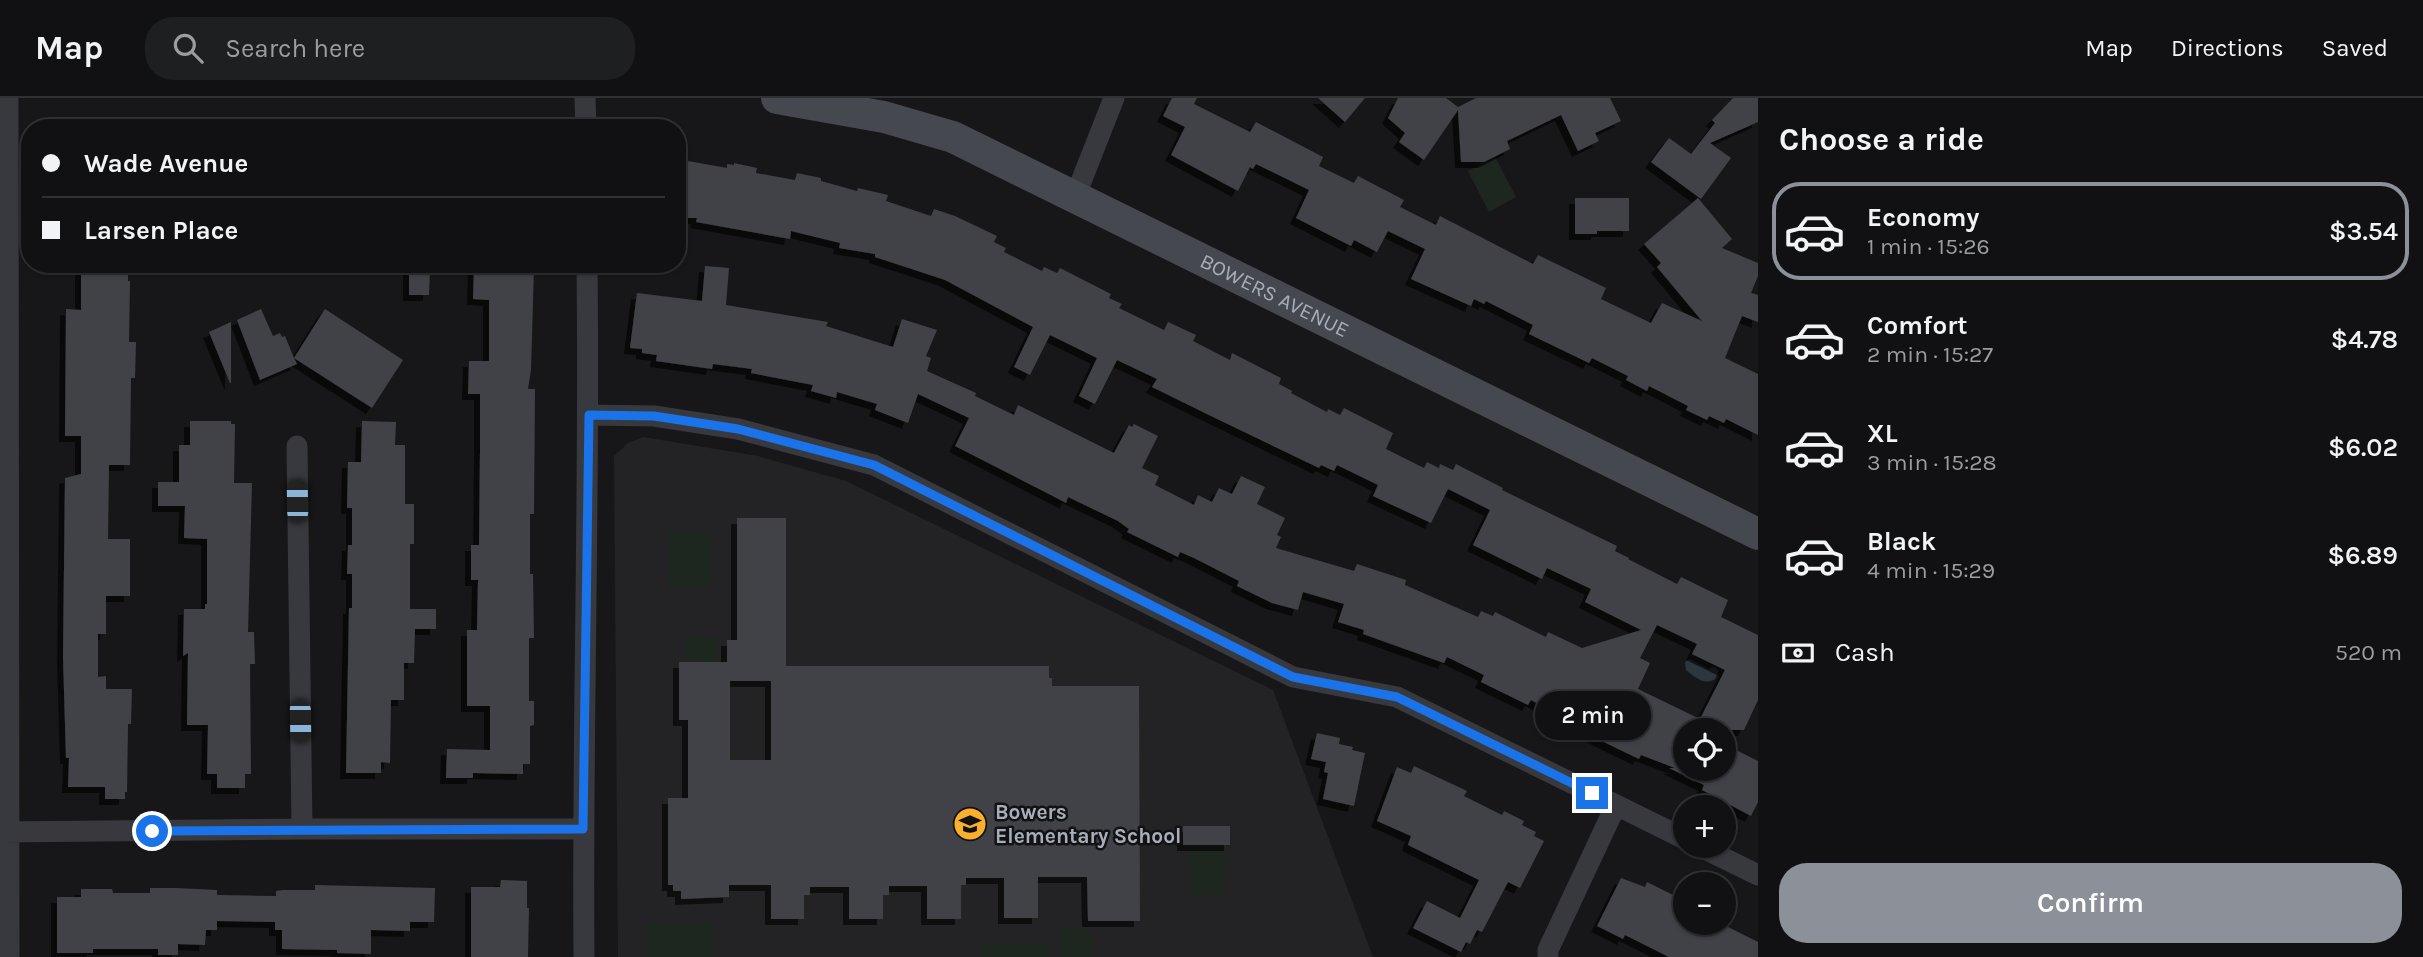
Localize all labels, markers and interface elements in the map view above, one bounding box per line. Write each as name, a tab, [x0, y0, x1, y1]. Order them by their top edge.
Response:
search box	[145, 17, 635, 80]
text: Map	[35, 29, 103, 67]
icon: search	[169, 29, 207, 67]
text: Search here	[225, 33, 365, 64]
text: Map	[2085, 34, 2133, 62]
text: Directions	[2171, 34, 2284, 62]
text: Saved	[2322, 34, 2388, 62]
text: Choose a ride	[1779, 121, 1984, 158]
text: Wade Avenue	[84, 148, 248, 179]
icon: car	[1783, 200, 1846, 263]
text: Economy	[1867, 202, 1979, 233]
text: Larsen Place	[84, 215, 238, 246]
text: $3.54	[2329, 216, 2398, 247]
text: 1 min · 15:26	[1867, 233, 1990, 260]
street label: BOWERS AVENUE	[1196, 249, 1353, 342]
icon: car	[1783, 308, 1846, 371]
text: Comfort	[1867, 310, 1968, 341]
text: $4.78	[2331, 324, 2398, 355]
text: 2 min · 15:27	[1867, 341, 1993, 368]
icon: car	[1783, 416, 1846, 479]
text: XL	[1867, 418, 1898, 449]
text: $6.02	[2328, 432, 2398, 463]
text: 3 min · 15:28	[1867, 449, 1997, 476]
car	[287, 480, 308, 522]
icon: car	[1783, 524, 1846, 587]
text: Black	[1867, 526, 1936, 557]
text: $6.89	[2327, 540, 2398, 571]
text: 4 min · 15:29	[1867, 557, 1995, 584]
icon: cash	[1779, 634, 1817, 672]
text: Cash	[1835, 637, 1895, 668]
text: 520 m	[2335, 639, 2402, 666]
callout: 2 min	[1534, 692, 1650, 740]
car	[290, 700, 311, 742]
text: 2 min	[1562, 702, 1624, 729]
map controls	[1673, 718, 1736, 935]
button: locate	[1673, 718, 1736, 781]
route end	[1576, 777, 1608, 809]
button: +	[1673, 795, 1736, 858]
place label: Bowers Elementary School	[995, 800, 1181, 848]
school or university icon: Bowers Elementary School	[951, 805, 989, 843]
route start	[136, 815, 168, 847]
button: Confirm	[1779, 863, 2402, 943]
button: −	[1673, 872, 1736, 935]

